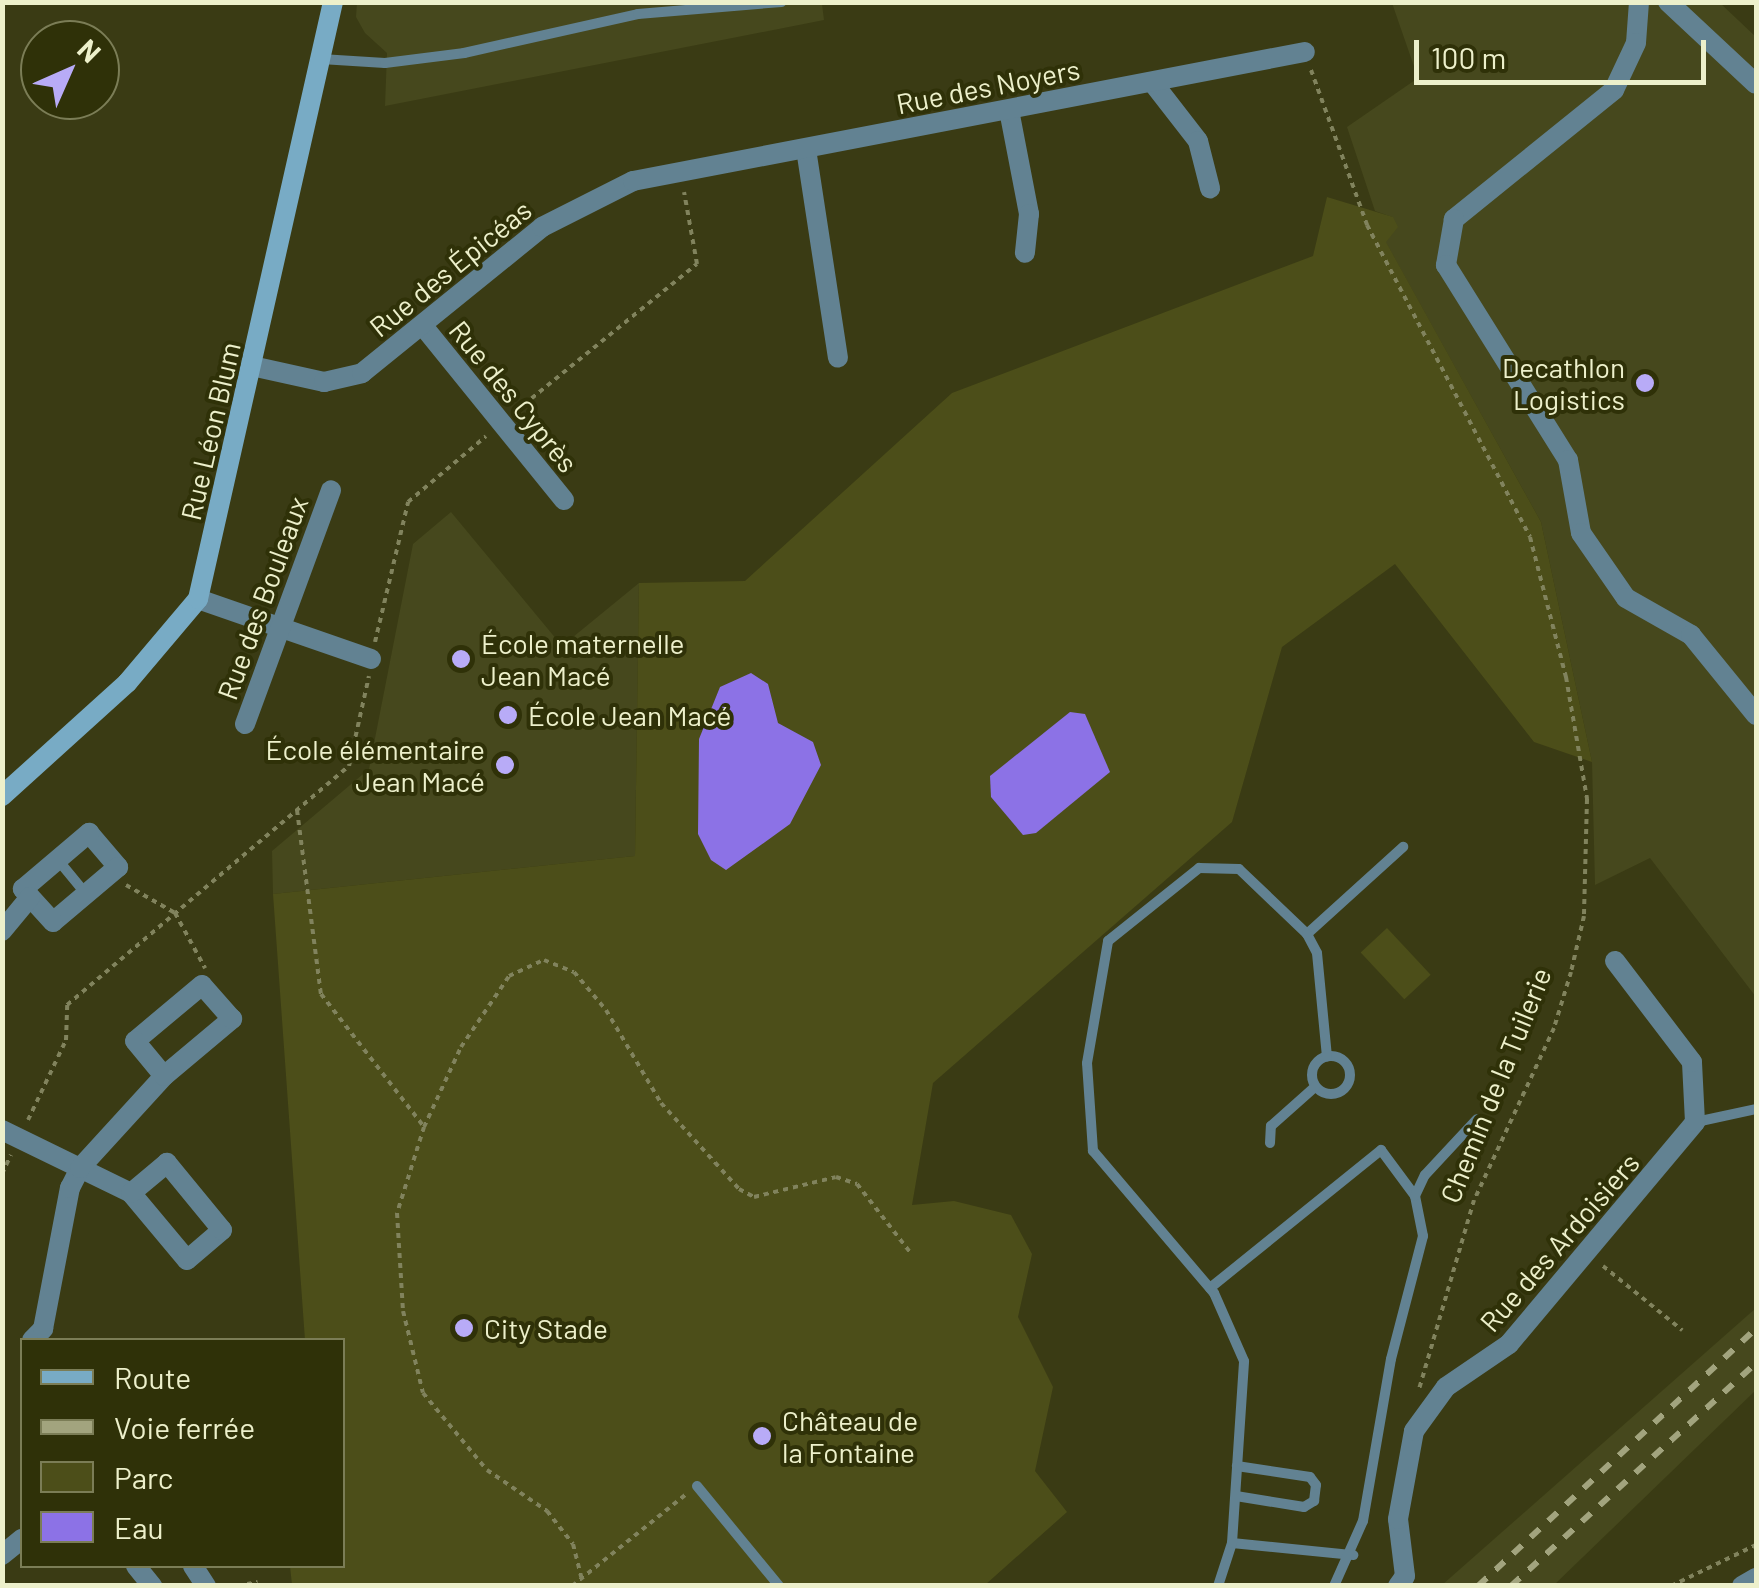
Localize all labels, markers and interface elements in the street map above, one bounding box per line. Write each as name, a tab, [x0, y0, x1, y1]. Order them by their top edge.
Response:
north arrow	[20, 20, 120, 120]
scale bar	[1419, 20, 1712, 82]
text: N	[71, 32, 108, 69]
text: 100 m	[1431, 39, 1506, 75]
street label: Rue des Noyers	[893, 52, 1083, 120]
street label: Rue des Épicéas	[362, 193, 538, 343]
street label: Rue des Cyprès	[443, 313, 585, 479]
street label: Rue Léon Blum	[173, 339, 247, 523]
place label: Decathlon Logistics	[1502, 350, 1625, 416]
marker: Decathlon Logistics	[1634, 372, 1656, 394]
street label: Rue des Bouleaux	[210, 492, 314, 704]
place label: École maternelle Jean Macé	[481, 626, 685, 692]
marker: École maternelle Jean Macé	[450, 648, 472, 670]
place label: École Jean Macé	[528, 698, 731, 732]
marker: École Jean Macé	[497, 704, 519, 726]
place label: École élémentaire Jean Macé	[265, 732, 485, 798]
marker: École élémentaire Jean Macé	[494, 754, 516, 776]
street label: Chemin de la Tuilerie	[1433, 963, 1557, 1207]
street label: Rue des Ardoisiers	[1472, 1146, 1646, 1338]
place label: City Stade	[484, 1311, 608, 1345]
marker: City Stade	[453, 1317, 475, 1339]
legend	[20, 1338, 345, 1568]
text: Route	[114, 1359, 191, 1395]
place label: Château de la Fontaine	[782, 1403, 918, 1469]
text: Voie ferrée	[114, 1409, 255, 1445]
marker: Château de la Fontaine	[751, 1425, 773, 1447]
text: Parc	[114, 1459, 173, 1495]
text: Eau	[114, 1509, 164, 1545]

